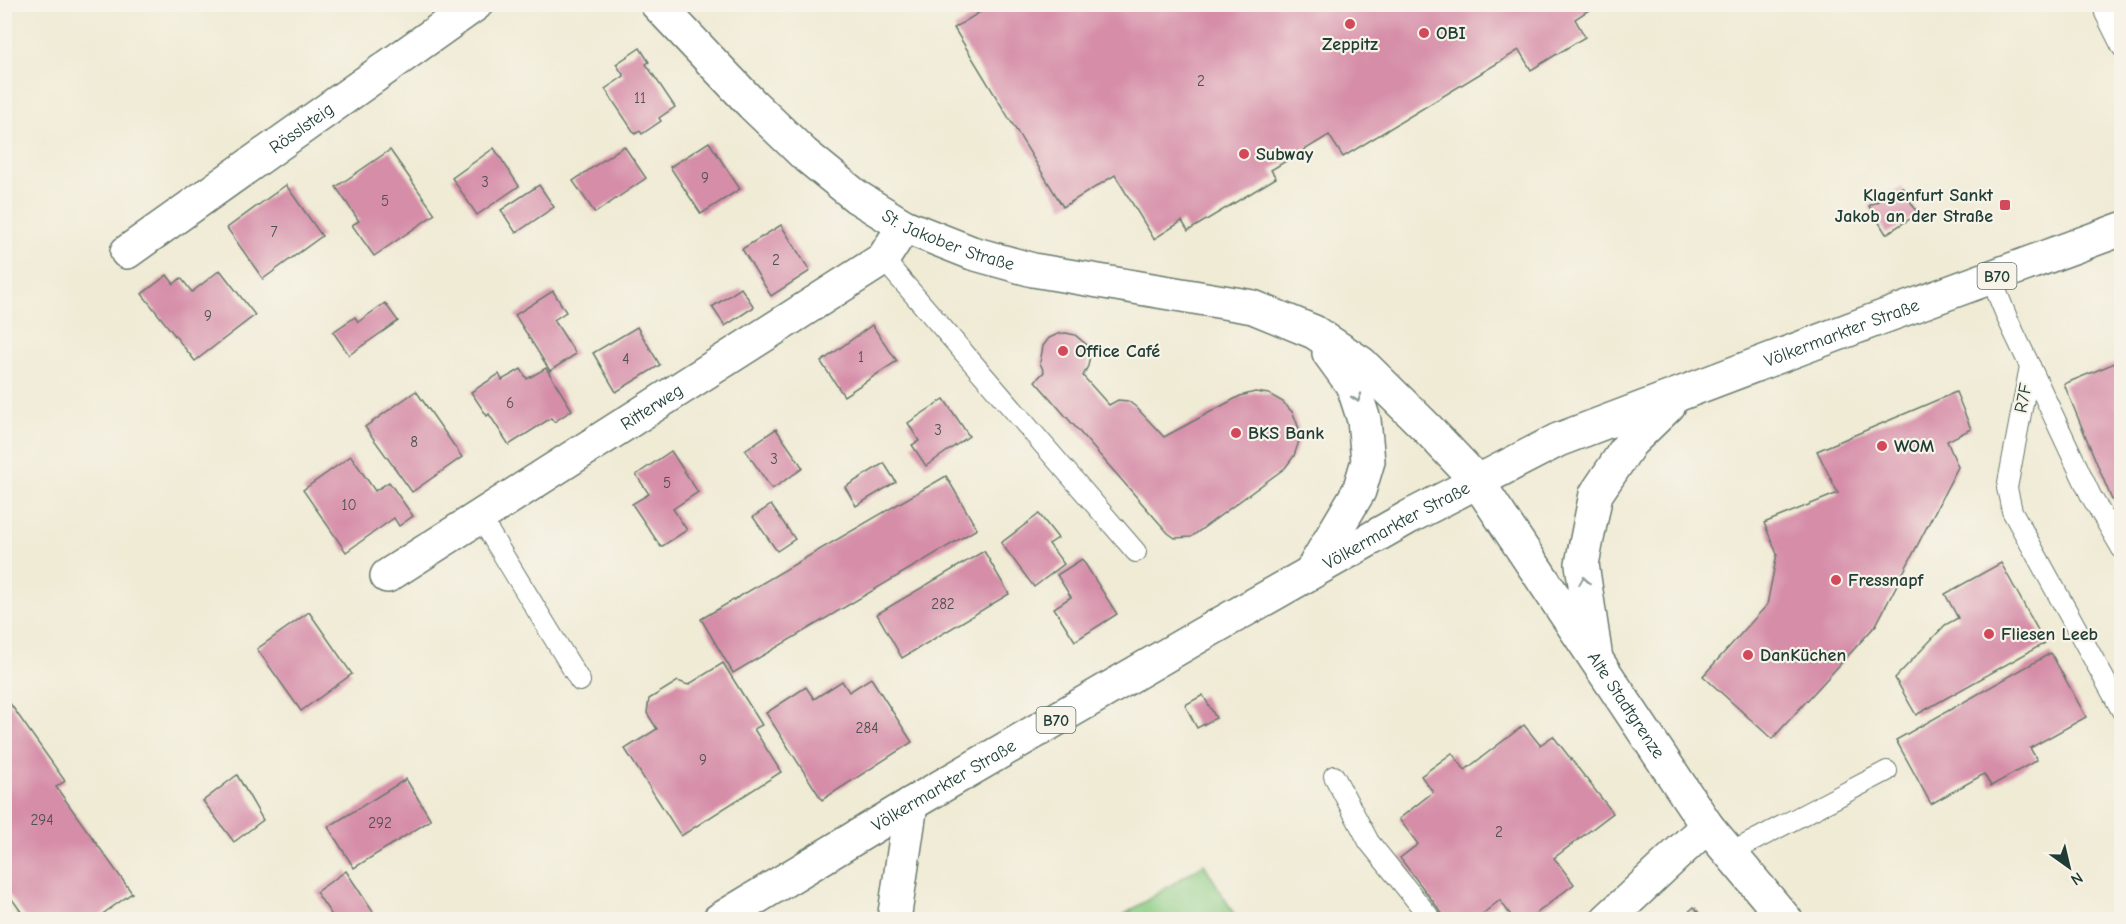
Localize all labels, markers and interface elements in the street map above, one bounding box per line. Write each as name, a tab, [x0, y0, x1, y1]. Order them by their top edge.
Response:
marker: Zeppitz	[1343, 17, 1357, 31]
place label: OBI	[1436, 23, 1466, 44]
marker: OBI	[1417, 26, 1431, 40]
place label: Zeppitz	[1322, 34, 1378, 55]
house number: 2	[1197, 72, 1205, 90]
house number: 11	[634, 89, 646, 107]
street label: Rösslsteig	[266, 99, 338, 158]
place label: Subway	[1256, 144, 1314, 165]
marker: Subway	[1237, 147, 1251, 161]
house number: 9	[701, 169, 709, 187]
house number: 3	[481, 173, 489, 191]
place label: Klagenfurt Sankt Jakob an der Straße	[1835, 185, 1994, 227]
house number: 5	[381, 192, 389, 210]
marker: Klagenfurt Sankt Jakob an der Straße	[1998, 198, 2012, 212]
street label: St. Jakober Straße	[878, 205, 1017, 275]
house number: 7	[270, 223, 278, 241]
house number: 2	[772, 251, 780, 269]
road number: B70	[1978, 263, 2016, 289]
street label: Völkermarkter Straße	[1761, 295, 1922, 372]
house number: 9	[204, 307, 212, 325]
place label: Office Café	[1075, 341, 1160, 362]
marker: Office Café	[1056, 344, 1070, 358]
house number: 1	[858, 348, 864, 366]
house number: 4	[622, 350, 630, 368]
street label: Ritterweg	[617, 380, 687, 435]
street label: R7F	[2010, 381, 2037, 415]
one-way arrow	[1350, 392, 1362, 403]
house number: 6	[506, 394, 514, 412]
house number: 3	[934, 421, 942, 439]
place label: BKS Bank	[1248, 423, 1324, 444]
marker: BKS Bank	[1229, 426, 1243, 440]
house number: 8	[410, 433, 418, 451]
place label: WOM	[1894, 436, 1934, 457]
marker: WOM	[1875, 439, 1889, 453]
house number: 3	[770, 450, 778, 468]
house number: 5	[663, 474, 671, 492]
street label: Völkermarkter Straße	[1320, 477, 1473, 574]
house number: 10	[341, 496, 357, 514]
place label: Fressnapf	[1848, 570, 1925, 591]
marker: Fressnapf	[1829, 573, 1843, 587]
one-way arrow	[1579, 576, 1591, 585]
house number: 282	[931, 595, 955, 613]
place label: Fliesen Leeb	[2001, 624, 2098, 645]
marker: Fliesen Leeb	[1982, 627, 1996, 641]
place label: DanKüchen	[1760, 645, 1846, 666]
street label: Alte Stadtgrenze	[1583, 648, 1669, 763]
marker: DanKüchen	[1741, 648, 1755, 662]
road number: B70	[1036, 707, 1076, 733]
house number: 284	[856, 719, 878, 737]
street label: Völkermarkter Straße	[868, 735, 1020, 836]
house number: 9	[699, 751, 707, 769]
house number: 294	[30, 811, 54, 829]
house number: 292	[368, 814, 392, 832]
house number: 2	[1495, 823, 1503, 841]
north arrow	[2039, 837, 2099, 897]
text: N	[2067, 868, 2086, 889]

